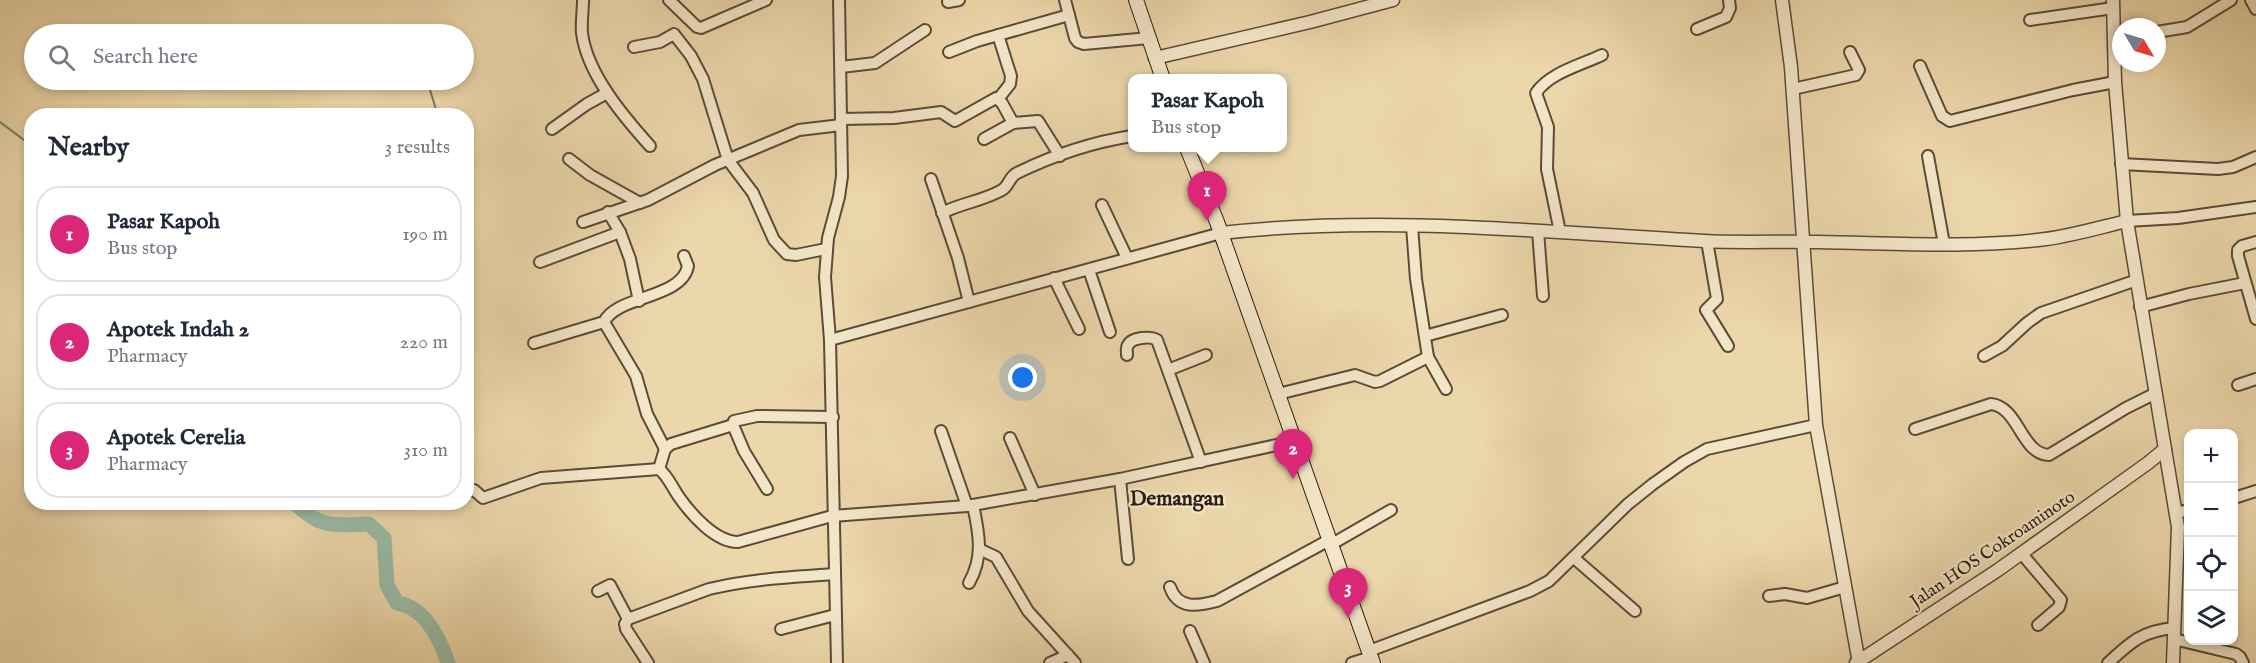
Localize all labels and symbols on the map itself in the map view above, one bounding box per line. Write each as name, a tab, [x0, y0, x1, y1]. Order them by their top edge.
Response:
north arrow	[2112, 18, 2166, 72]
pin: 1	[1188, 172, 1226, 221]
your location	[1008, 363, 1037, 392]
pin: 2	[1274, 430, 1312, 479]
district label: Demangan	[1130, 486, 1224, 513]
street label: Jalan HOS Cokroaminoto	[1904, 486, 2080, 615]
pin: 3	[1328, 568, 1368, 618]

